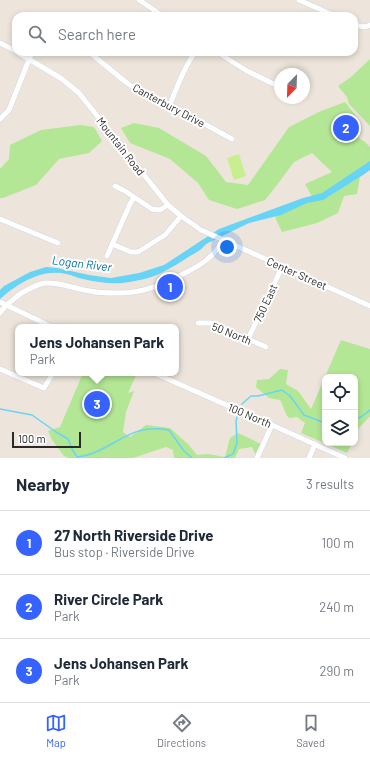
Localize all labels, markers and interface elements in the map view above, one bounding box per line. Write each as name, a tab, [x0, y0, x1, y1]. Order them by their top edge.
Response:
search box	[12, 12, 358, 56]
icon: search	[26, 23, 48, 45]
text: Search here	[58, 25, 136, 43]
north arrow	[274, 68, 310, 104]
street label: Canterbury Drive	[131, 81, 207, 130]
pin: 2	[333, 113, 359, 143]
street label: Mountain Road	[94, 114, 148, 178]
your location	[217, 237, 237, 257]
water label: Logan River	[51, 252, 113, 274]
street label: Center Street	[265, 254, 329, 292]
pin: 1	[157, 272, 183, 302]
street label: 750 East	[250, 282, 280, 324]
street label: 50 North	[210, 319, 254, 347]
popup	[15, 324, 179, 376]
text: Jens Johansen Park	[30, 333, 164, 351]
text: Park	[30, 351, 55, 367]
map controls	[322, 374, 358, 446]
button: locate	[322, 374, 358, 410]
pin: 3	[84, 389, 110, 419]
street label: 100 North	[226, 400, 274, 430]
button: layers	[322, 410, 358, 446]
scale bar	[12, 430, 81, 449]
text: 100 m	[18, 432, 46, 445]
text: Nearby	[16, 474, 70, 494]
text: 3 results	[306, 476, 354, 492]
text: 27 North Riverside Drive	[54, 526, 213, 544]
text: 1	[27, 535, 31, 551]
text: 100 m	[321, 535, 354, 551]
text: Bus stop · Riverside Drive	[54, 544, 195, 560]
text: River Circle Park	[54, 590, 163, 608]
text: 2	[25, 599, 33, 615]
text: 240 m	[319, 599, 354, 615]
text: Park	[54, 608, 80, 624]
text: Jens Johansen Park	[54, 654, 189, 672]
text: 3	[25, 663, 33, 679]
text: 290 m	[320, 663, 354, 679]
text: Park	[54, 672, 80, 688]
tab: Map	[45, 712, 67, 749]
tab: Directions	[157, 712, 206, 749]
tab: Saved	[296, 712, 325, 749]

